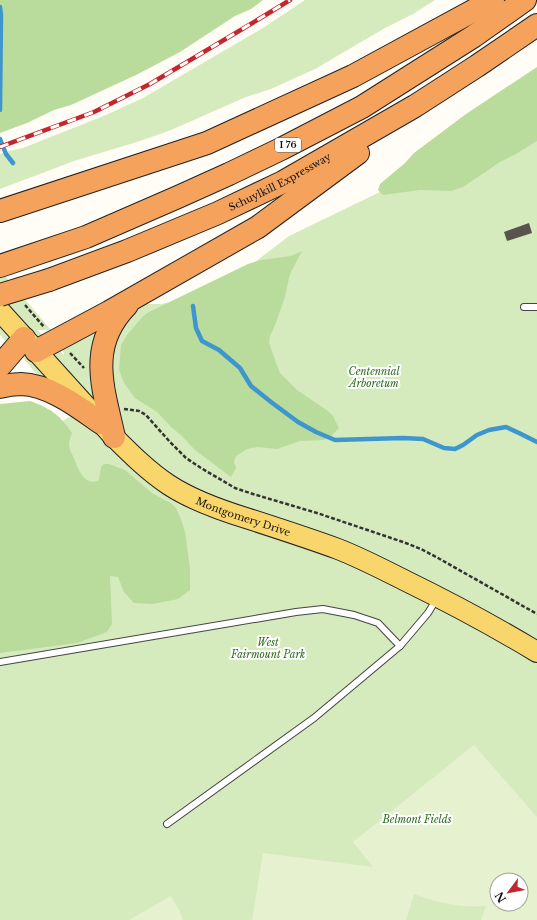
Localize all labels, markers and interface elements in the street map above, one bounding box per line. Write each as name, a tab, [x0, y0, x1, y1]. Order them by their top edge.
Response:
road number: I 76	[275, 138, 301, 152]
street label: Schuylkill Expressway	[227, 150, 334, 214]
park label: Centennial Arboretum	[347, 365, 400, 390]
street label: Montgomery Drive	[194, 494, 292, 539]
park label: West Fairmount Park	[230, 636, 305, 661]
park label: Belmont Fields	[382, 813, 452, 826]
north arrow	[489, 872, 529, 912]
text: N	[491, 889, 509, 905]

